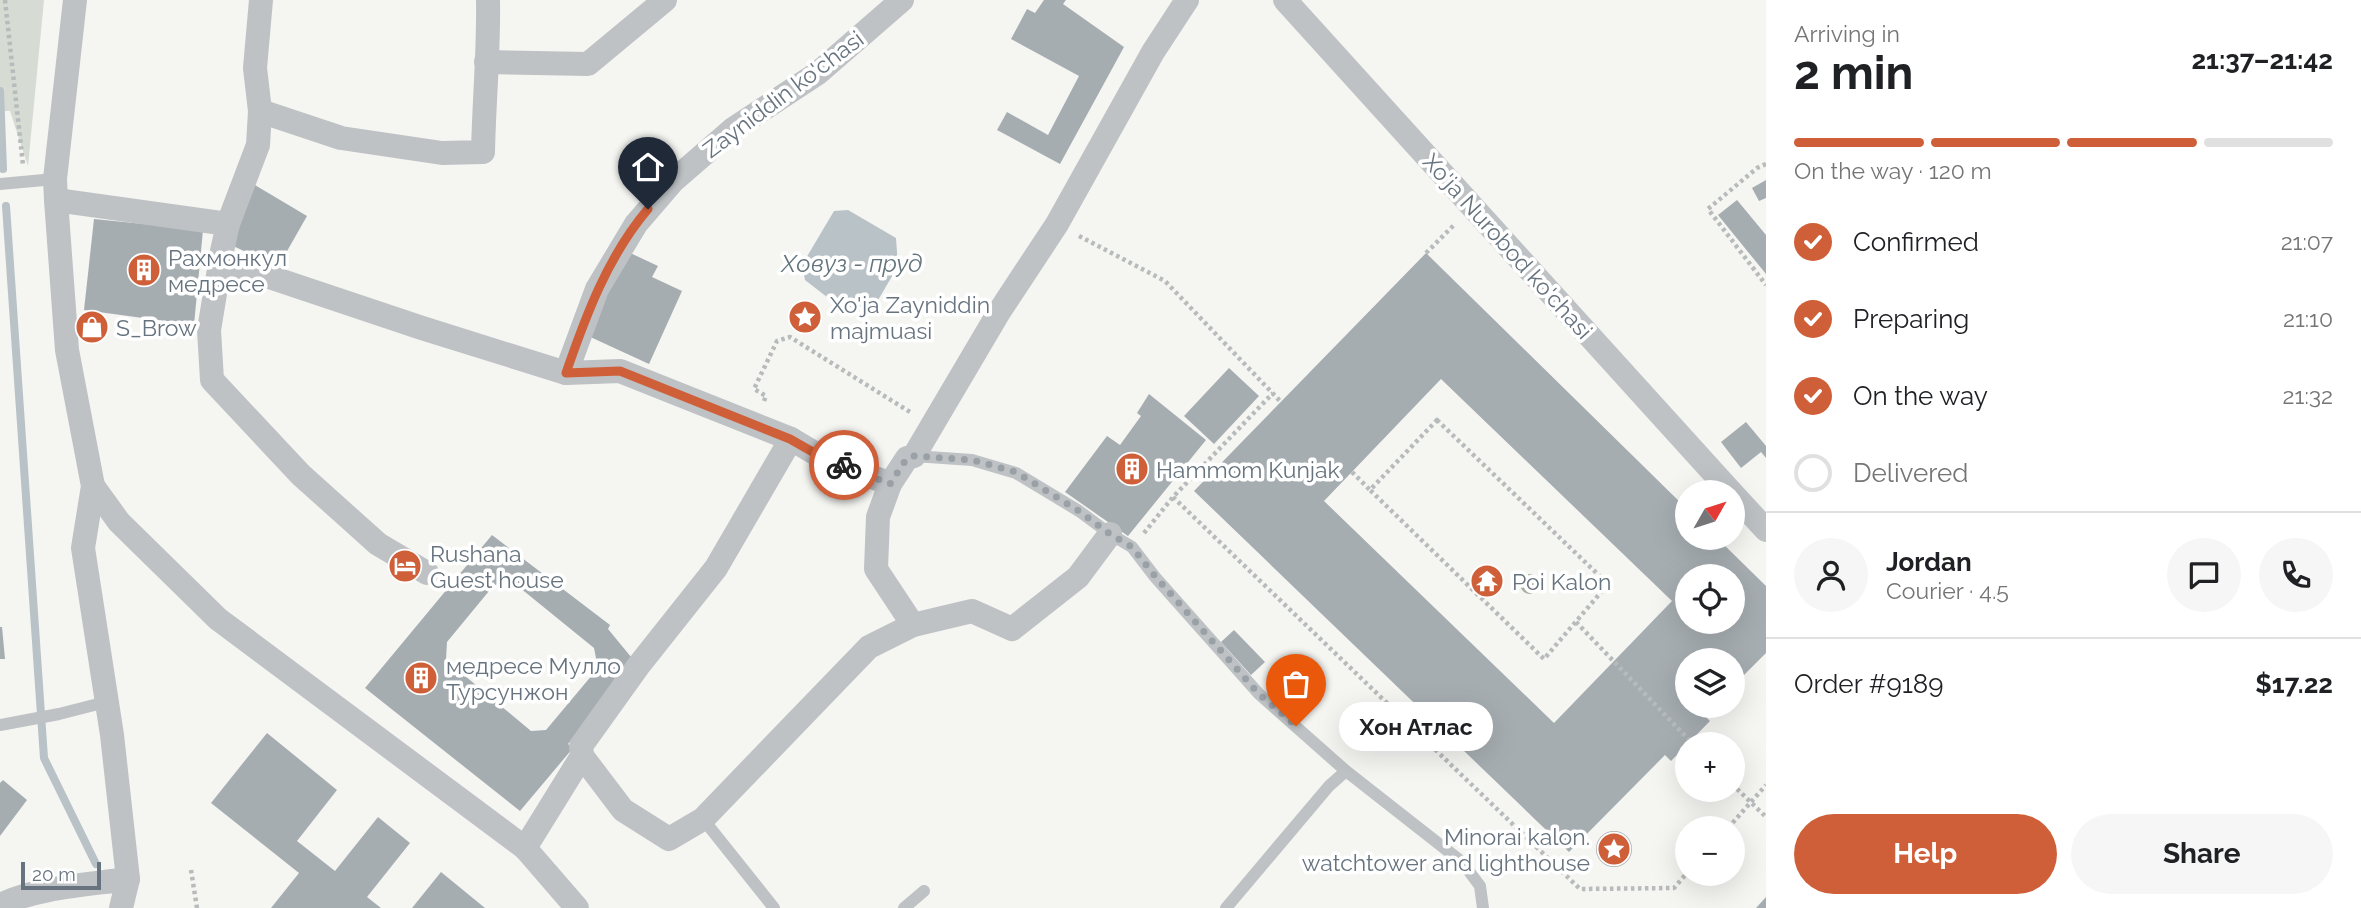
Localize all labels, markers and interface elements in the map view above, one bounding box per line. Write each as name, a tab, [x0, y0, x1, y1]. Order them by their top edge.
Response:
text: Arriving in	[1794, 20, 1900, 47]
street label: Zayniddin ko'chasi	[698, 25, 868, 163]
text: 21:37–21:42	[2191, 45, 2333, 75]
text: 2 min	[1794, 46, 1913, 100]
pin	[618, 137, 678, 209]
icon: home	[629, 148, 667, 186]
street label: Xo'ja Nurobod ko'chasi	[1418, 148, 1598, 344]
text: On the way · 120 m	[1794, 157, 1992, 184]
icon: check	[1794, 223, 1832, 261]
text: Confirmed	[1853, 227, 1979, 257]
text: 21:07	[2281, 228, 2333, 255]
place label: Рахмонкул медресе	[168, 244, 287, 297]
water label: Ховуз - пруд	[780, 249, 922, 278]
building icon: Рахмонкул медресе	[125, 251, 163, 289]
place label: Xo'ja Zayniddin majmuasi	[830, 291, 990, 344]
place icon: Xo'ja Zayniddin majmuasi	[786, 298, 824, 336]
icon: check	[1794, 300, 1832, 338]
text: Preparing	[1853, 304, 1969, 334]
text: 21:10	[2283, 305, 2333, 332]
shop icon: S_Brow	[73, 308, 111, 346]
place label: S_Brow	[116, 314, 197, 341]
icon: check	[1794, 377, 1832, 415]
text: On the way	[1853, 381, 1988, 411]
text: 21:32	[2283, 382, 2333, 409]
courier	[809, 430, 879, 500]
icon: bike	[825, 446, 863, 484]
building icon: Hammom Kunjak	[1113, 450, 1151, 488]
place label: Hammom Kunjak	[1156, 456, 1340, 483]
text: Delivered	[1853, 458, 1968, 488]
north arrow	[1675, 480, 1745, 550]
map controls	[1675, 480, 1745, 886]
button: person	[1794, 538, 1868, 612]
button: chat	[2167, 538, 2241, 612]
button: phone	[2259, 538, 2333, 612]
place label: Rushana Guest house	[430, 540, 564, 593]
hotel icon: Rushana Guest house	[386, 547, 424, 585]
text: Jordan	[1886, 547, 1972, 577]
temple icon: Poi Kalon	[1468, 562, 1506, 600]
button: locate	[1675, 564, 1745, 634]
place label: Poi Kalon	[1512, 568, 1611, 595]
text: Courier · 4.5	[1886, 577, 2009, 604]
button: layers	[1675, 648, 1745, 718]
place label: медресе Мулло Турсунжон	[446, 652, 621, 705]
pin	[1266, 654, 1326, 726]
building icon: медресе Мулло Турсунжон	[402, 659, 440, 697]
icon: bag	[1277, 665, 1315, 703]
text: Order #9189	[1794, 669, 1943, 699]
text: $17.22	[2255, 669, 2333, 699]
callout: Хон Атлас	[1338, 702, 1492, 750]
text: Хон Атлас	[1359, 713, 1473, 740]
button: +	[1675, 732, 1745, 802]
button: Help	[1794, 814, 2057, 894]
button: Share	[2071, 814, 2333, 894]
button: −	[1675, 816, 1745, 886]
place label: Minorai kalon. watchtower and lighthouse	[1302, 823, 1590, 876]
place icon: Minorai kalon. watchtower and lighthouse	[1595, 830, 1633, 868]
scale bar	[21, 859, 102, 891]
text: 20 m	[32, 863, 76, 885]

